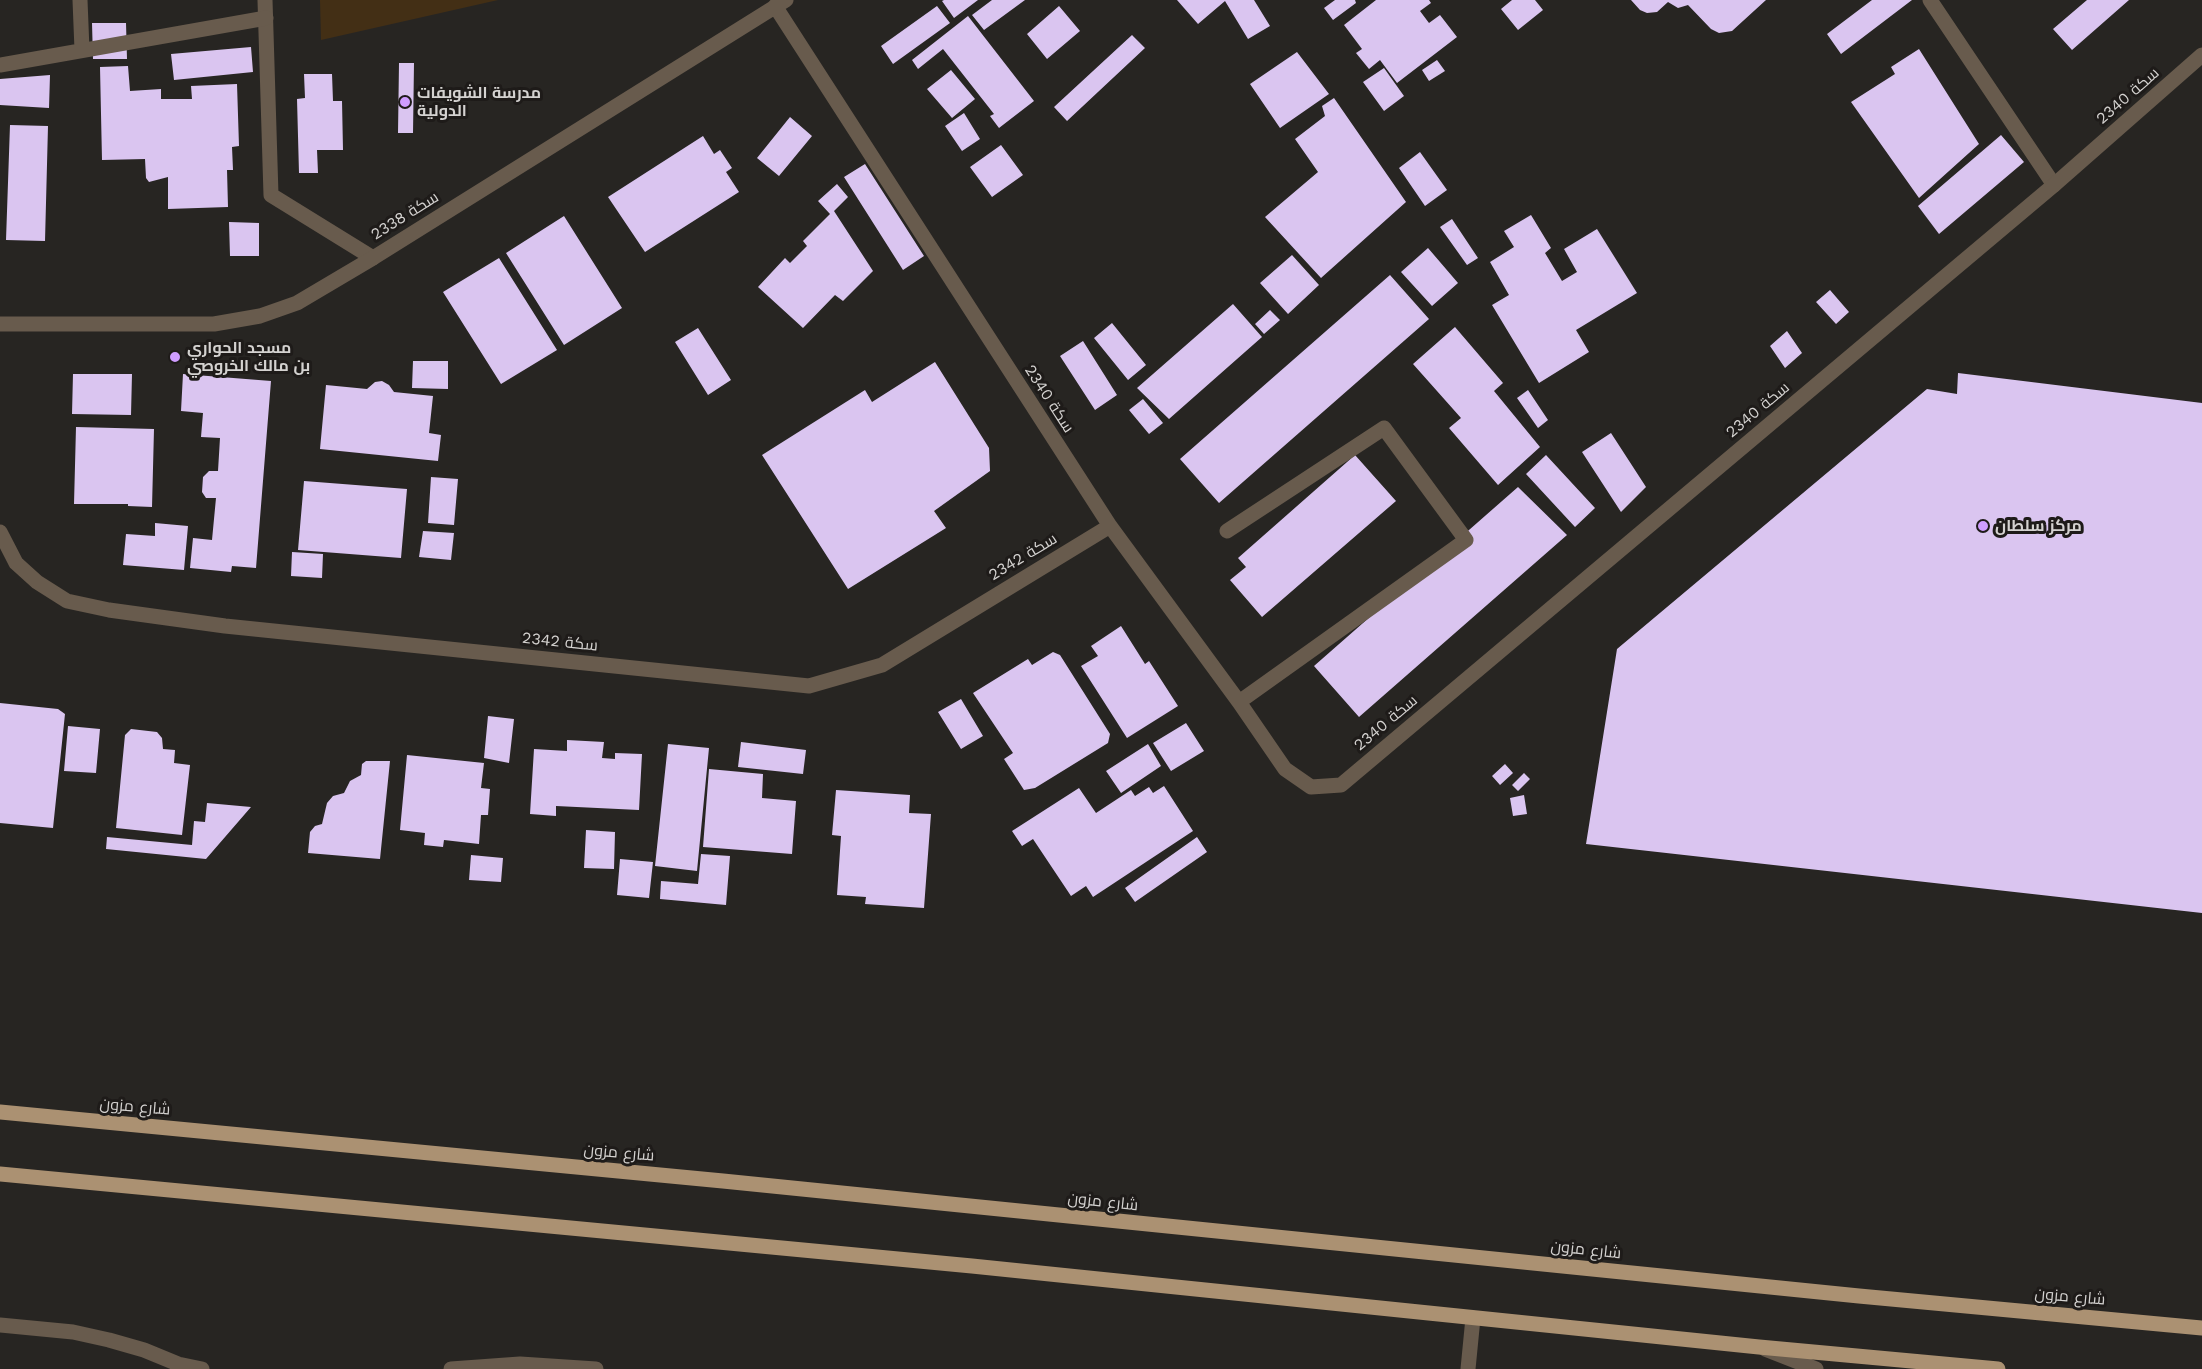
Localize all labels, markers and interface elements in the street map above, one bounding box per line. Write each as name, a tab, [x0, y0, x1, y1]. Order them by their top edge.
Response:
street label: سكة 2340	[2093, 64, 2163, 128]
place label: مدرسة الشويفات الدولية	[417, 83, 541, 121]
marker: مدرسة الشويفات الدولية	[398, 95, 412, 109]
street label: سكة 2338	[368, 188, 442, 244]
place label: مسجد الحواري بن مالك الخروصي	[187, 338, 310, 376]
marker: مسجد الحواري بن مالك الخروصي	[168, 350, 182, 364]
street label: سكة 2340	[1020, 362, 1078, 436]
street label: سكة 2340	[1722, 378, 1794, 442]
place label: مركز سلطان	[1995, 516, 2082, 536]
marker: مركز سلطان	[1976, 519, 1990, 533]
street label: سكة 2342	[985, 529, 1061, 585]
street label: سكة 2342	[521, 628, 599, 656]
street label: سكة 2340	[1350, 691, 1422, 755]
street label: شارع مزون	[99, 1094, 171, 1120]
street label: شارع مزون	[583, 1140, 655, 1166]
street label: شارع مزون	[1067, 1189, 1139, 1215]
street label: شارع مزون	[1550, 1237, 1622, 1263]
street label: شارع مزون	[2034, 1284, 2106, 1310]

